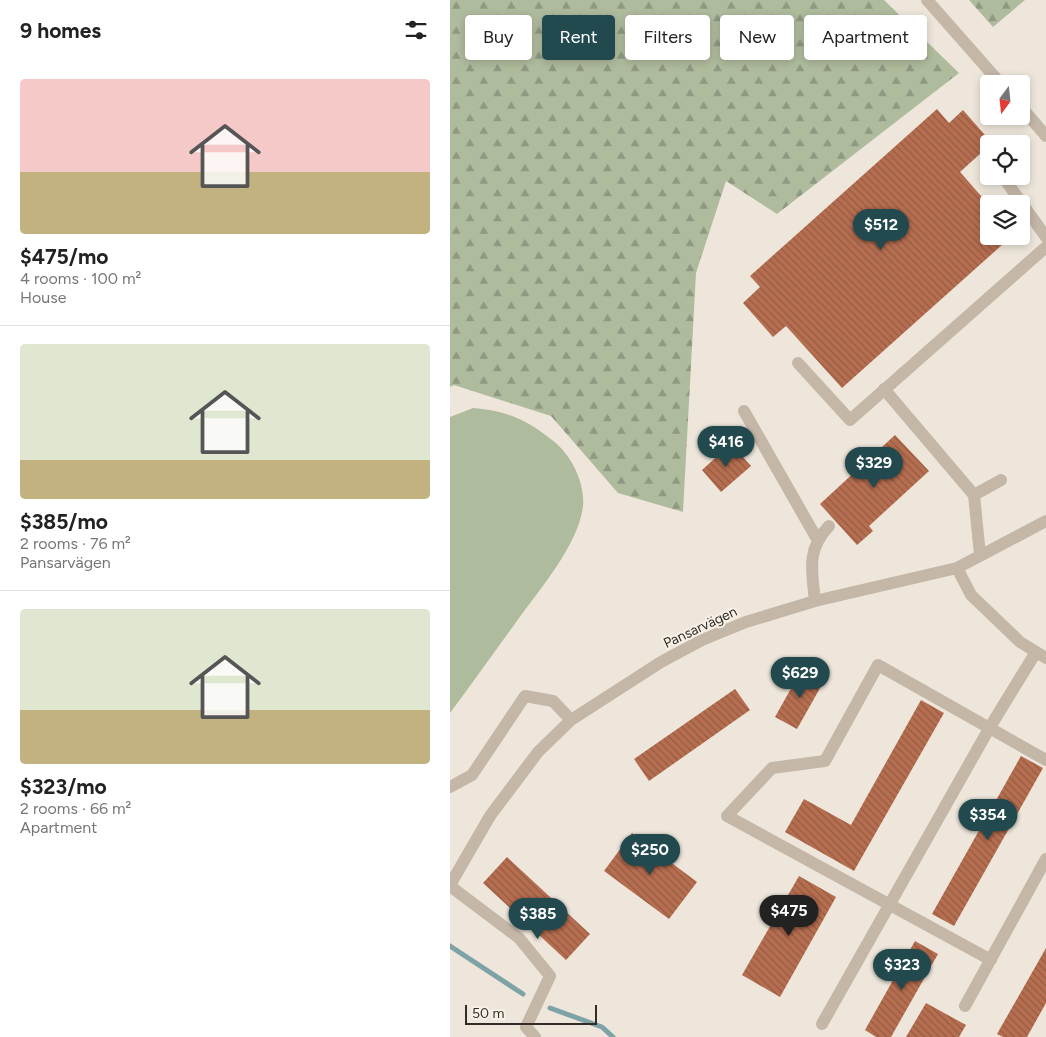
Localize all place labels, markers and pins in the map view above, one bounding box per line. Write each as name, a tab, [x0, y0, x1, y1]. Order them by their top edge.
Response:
pin: $512	[851, 208, 911, 251]
pin: $416	[696, 426, 756, 468]
pin: $329	[844, 446, 904, 489]
pin: $629	[770, 656, 830, 699]
pin: $354	[958, 798, 1018, 841]
pin: $250	[620, 834, 680, 876]
pin: $475	[759, 894, 819, 937]
pin: $385	[508, 898, 568, 940]
pin: $323	[872, 948, 932, 991]

